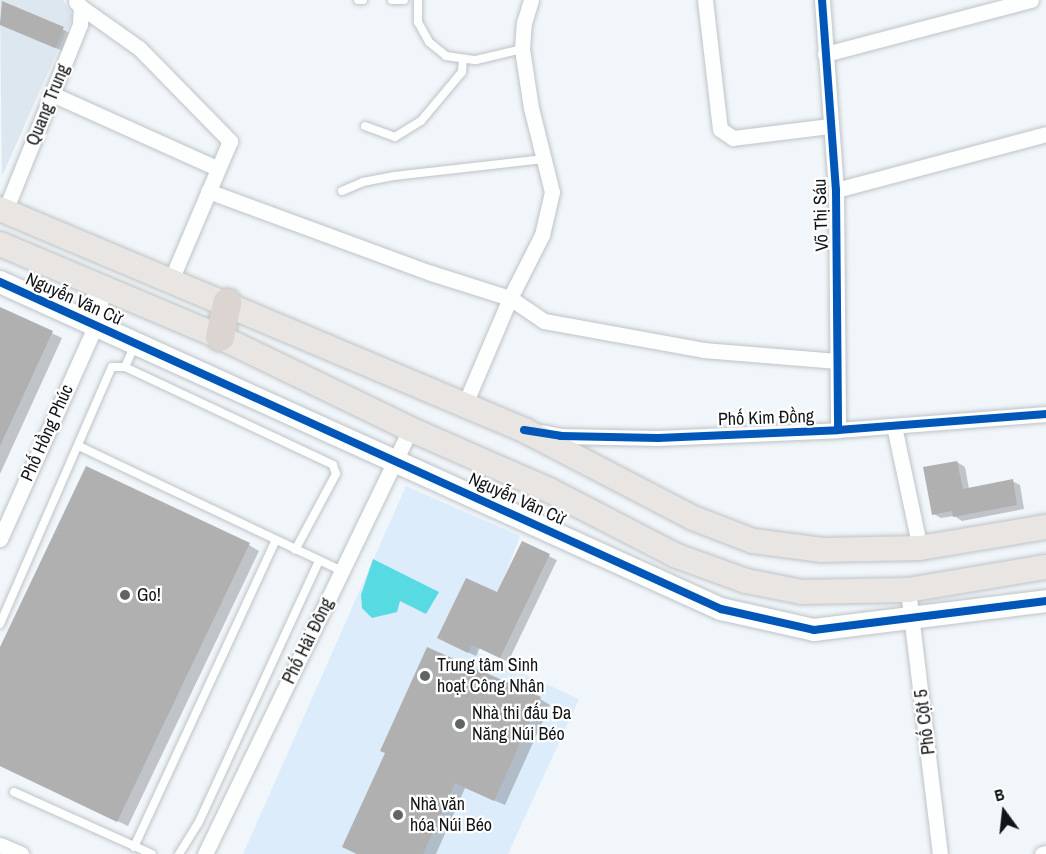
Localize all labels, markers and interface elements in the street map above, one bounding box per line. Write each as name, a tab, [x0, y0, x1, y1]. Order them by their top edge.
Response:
street label: Quang Trung	[22, 61, 74, 149]
street label: Võ Thị Sáu	[809, 178, 833, 252]
street label: Nguyễn Văn Cừ	[23, 268, 125, 330]
street label: Phố Hồng Phúc	[16, 381, 78, 485]
street label: Phố Kim Đồng	[718, 406, 814, 430]
street label: Nguyễn Văn Cừ	[466, 468, 568, 530]
place label: Go!	[137, 584, 161, 606]
marker: Go!	[118, 588, 132, 602]
street label: Phố Hải Đông	[278, 595, 338, 687]
place label: Trung tâm Sinh hoạt Công Nhân	[437, 655, 544, 698]
marker: Trung tâm Sinh hoạt Công Nhân	[418, 669, 432, 683]
street label: Phố Cột 5	[910, 688, 940, 756]
place label: Nhà thi đấu Đa Năng Núi Béo	[472, 703, 571, 746]
marker: Nhà thi đấu Đa Năng Núi Béo	[453, 717, 467, 731]
north arrow	[974, 782, 1034, 842]
text: B	[992, 783, 1007, 806]
place label: Nhà văn hóa Núi Béo	[410, 794, 492, 836]
marker: Nhà văn hóa Núi Béo	[391, 808, 405, 822]

